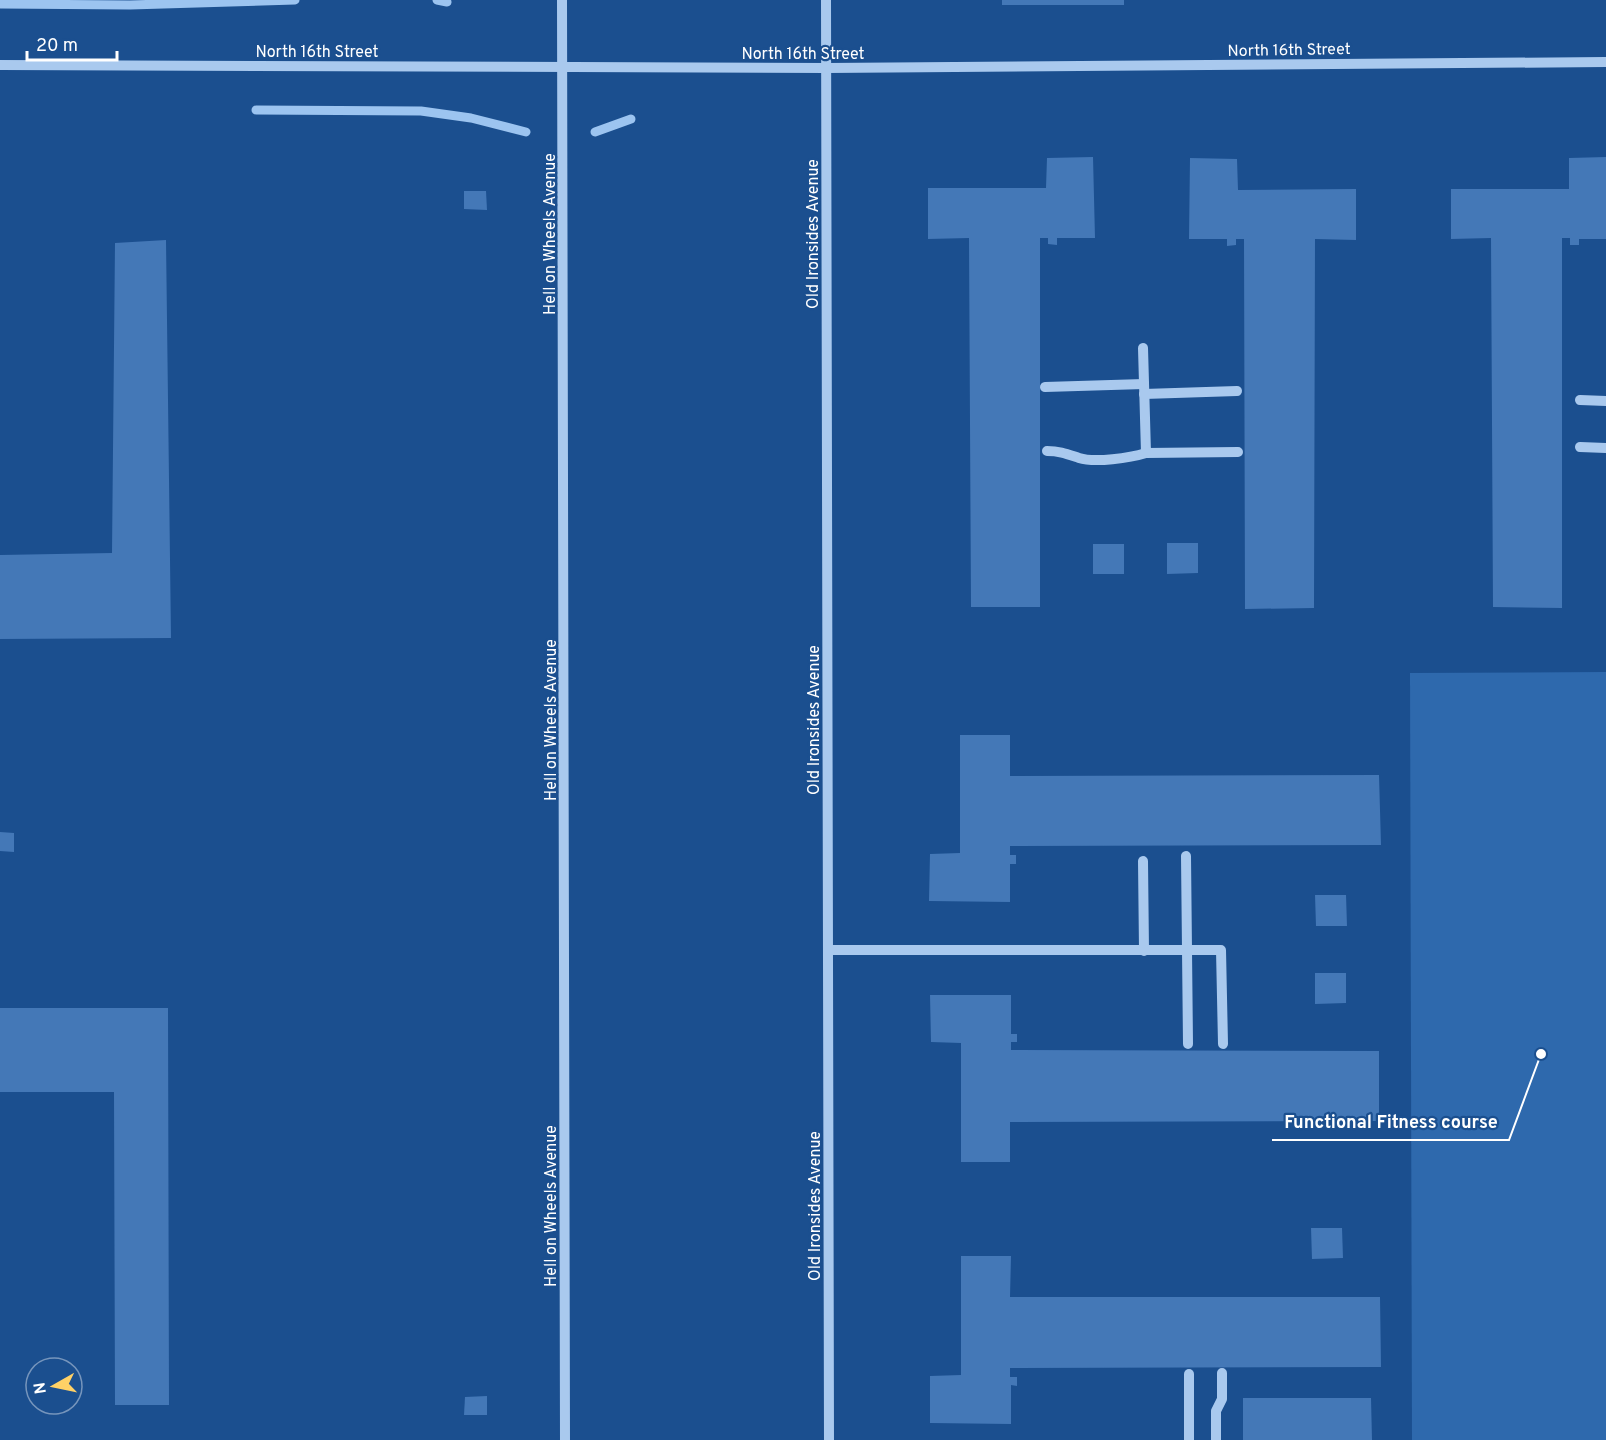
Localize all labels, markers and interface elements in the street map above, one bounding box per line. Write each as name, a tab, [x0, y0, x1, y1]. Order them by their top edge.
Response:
scale bar	[27, 24, 117, 62]
text: 20 m	[36, 35, 78, 58]
street label: North 16th Street	[1227, 40, 1351, 62]
street label: North 16th Street	[255, 43, 379, 63]
street label: North 16th Street	[741, 45, 865, 65]
street label: Hell on Wheels Avenue	[541, 153, 561, 315]
street label: Old Ironsides Avenue	[804, 159, 824, 309]
street label: Hell on Wheels Avenue	[542, 639, 562, 801]
street label: Old Ironsides Avenue	[805, 645, 825, 795]
callout: Functional Fitness course	[1272, 1104, 1509, 1140]
text: Functional Fitness course	[1284, 1112, 1498, 1135]
street label: Hell on Wheels Avenue	[542, 1125, 562, 1287]
street label: Old Ironsides Avenue	[806, 1131, 826, 1281]
north arrow	[24, 1356, 84, 1416]
text: N	[30, 1381, 52, 1395]

